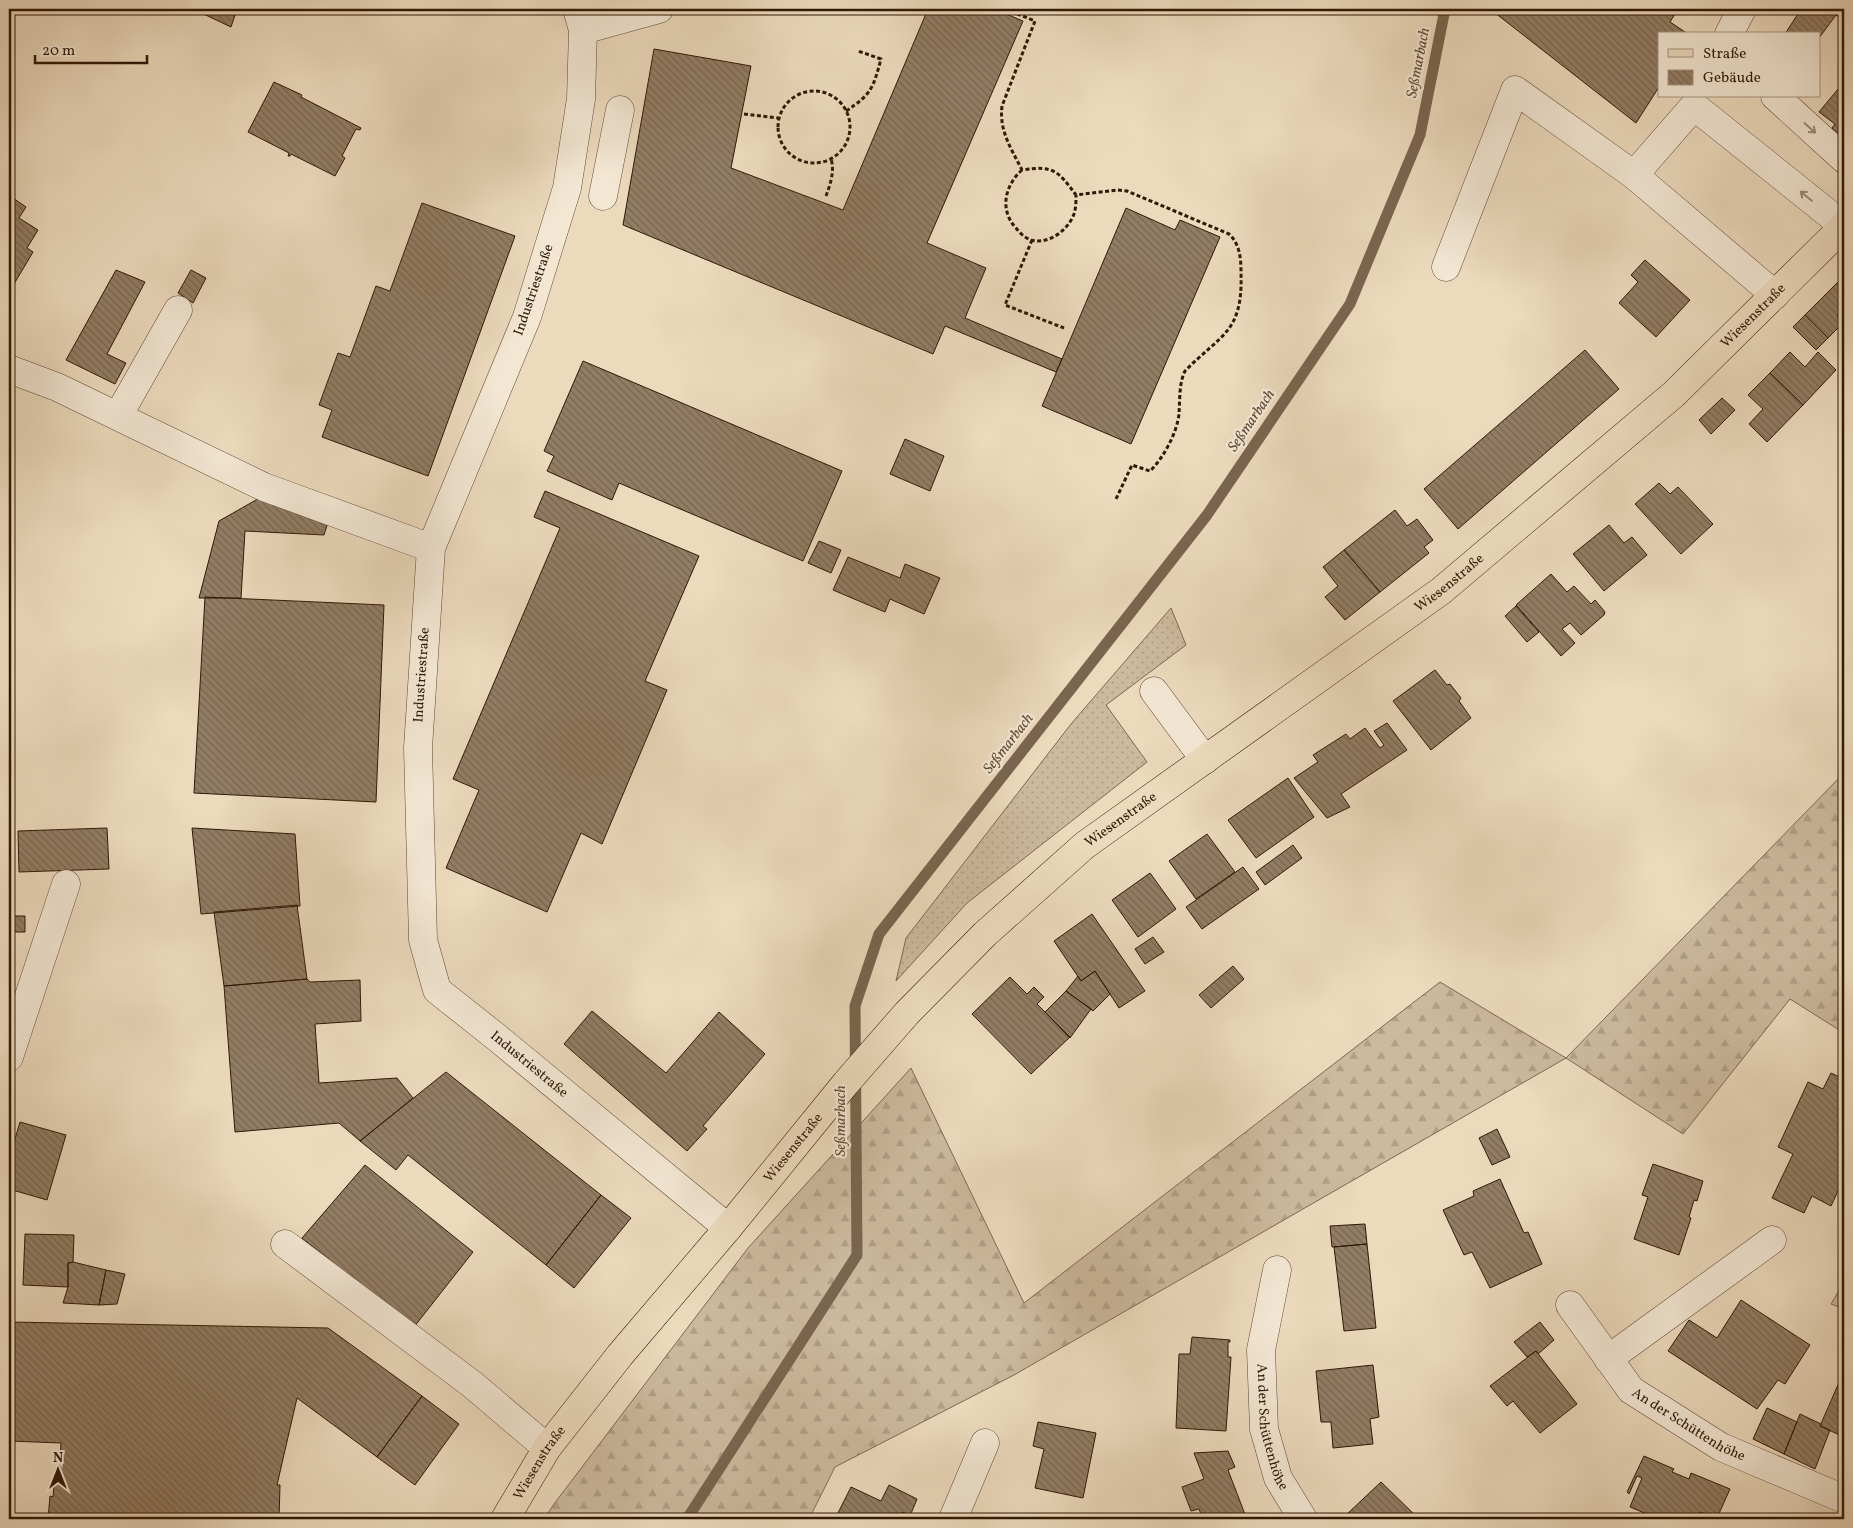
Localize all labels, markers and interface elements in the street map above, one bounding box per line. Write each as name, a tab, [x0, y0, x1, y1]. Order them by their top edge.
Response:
water label: Seßmarbach	[1402, 26, 1436, 100]
scale bar	[35, 32, 148, 64]
legend	[1658, 32, 1820, 98]
text: 20 m	[42, 41, 75, 62]
text: Straße	[1703, 44, 1746, 65]
text: Gebäude	[1703, 68, 1761, 89]
one-way arrow	[1803, 122, 1816, 133]
one-way arrow	[1800, 191, 1813, 202]
street label: Industriestraße	[509, 241, 559, 338]
street label: Wiesenstraße	[1717, 279, 1790, 352]
water label: Seßmarbach	[1223, 386, 1281, 456]
street label: Wiesenstraße	[1411, 549, 1488, 616]
street label: Industriestraße	[409, 626, 435, 723]
water label: Seßmarbach	[979, 709, 1039, 779]
street label: Wiesenstraße	[1081, 787, 1161, 852]
street label: Industriestraße	[486, 1026, 572, 1102]
water label: Seßmarbach	[831, 1085, 852, 1157]
street label: Wiesenstraße	[759, 1109, 828, 1186]
street label: An der Schüttenhöhe	[1252, 1363, 1293, 1494]
street label: An der Schüttenhöhe	[1628, 1383, 1749, 1466]
street label: Wiesenstraße	[509, 1422, 571, 1503]
north arrow	[32, 1446, 82, 1496]
text: N	[53, 1449, 63, 1468]

